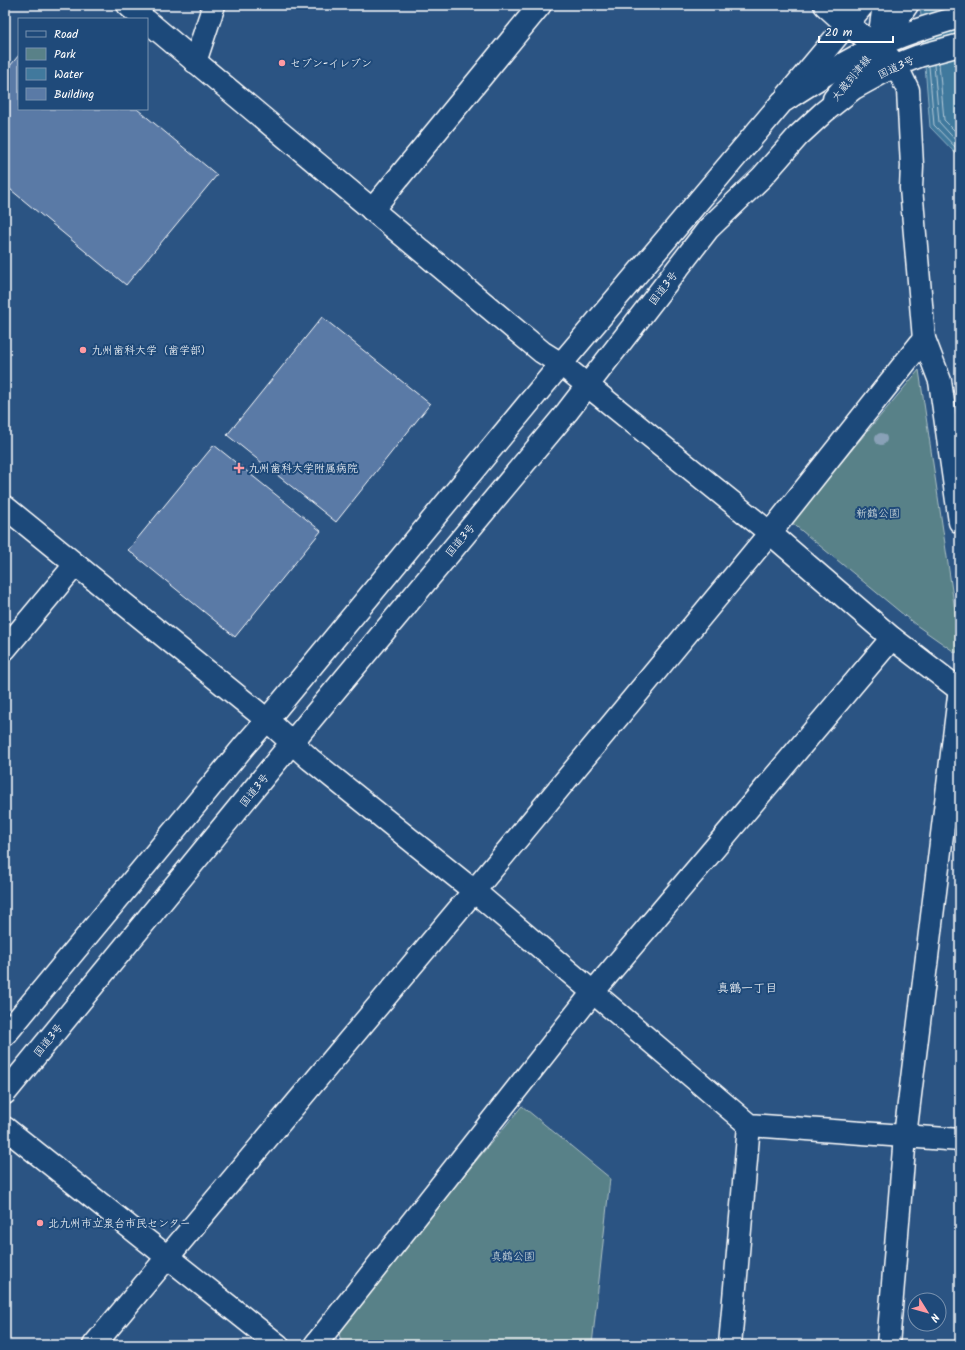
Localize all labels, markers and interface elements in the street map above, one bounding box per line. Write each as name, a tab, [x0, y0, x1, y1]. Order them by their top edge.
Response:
legend	[18, 18, 148, 110]
scale bar	[819, 18, 893, 44]
text: 20 m	[825, 23, 853, 42]
text: Road	[54, 25, 79, 44]
text: Park	[54, 45, 76, 64]
street label: 国道3号	[875, 51, 918, 84]
street label: 大蔵到津線	[827, 52, 876, 106]
place label: セブン-イレブン	[290, 55, 372, 73]
marker: セブン-イレブン	[277, 58, 287, 68]
text: Water	[54, 65, 84, 84]
text: Building	[54, 85, 94, 104]
street label: 国道3号	[645, 267, 683, 310]
place label: 九州歯科大学（歯学部）	[91, 342, 212, 360]
marker: 九州歯科大学（歯学部）	[78, 345, 88, 355]
place label: 九州歯科大学附属病院	[248, 460, 358, 478]
marker: 九州歯科大学附属病院	[233, 462, 245, 474]
park label: 新鶴公園	[856, 505, 900, 523]
street label: 国道3号	[441, 520, 480, 561]
street label: 国道3号	[235, 770, 274, 812]
district label: 真鶴一丁目	[717, 979, 777, 998]
street label: 国道3号	[29, 1020, 68, 1062]
place label: 北九州市立泉台市民センター	[48, 1215, 191, 1233]
marker: 北九州市立泉台市民センター	[35, 1218, 45, 1228]
park label: 真鶴公園	[491, 1248, 535, 1266]
north arrow	[907, 1292, 947, 1332]
text: N	[925, 1309, 943, 1326]

